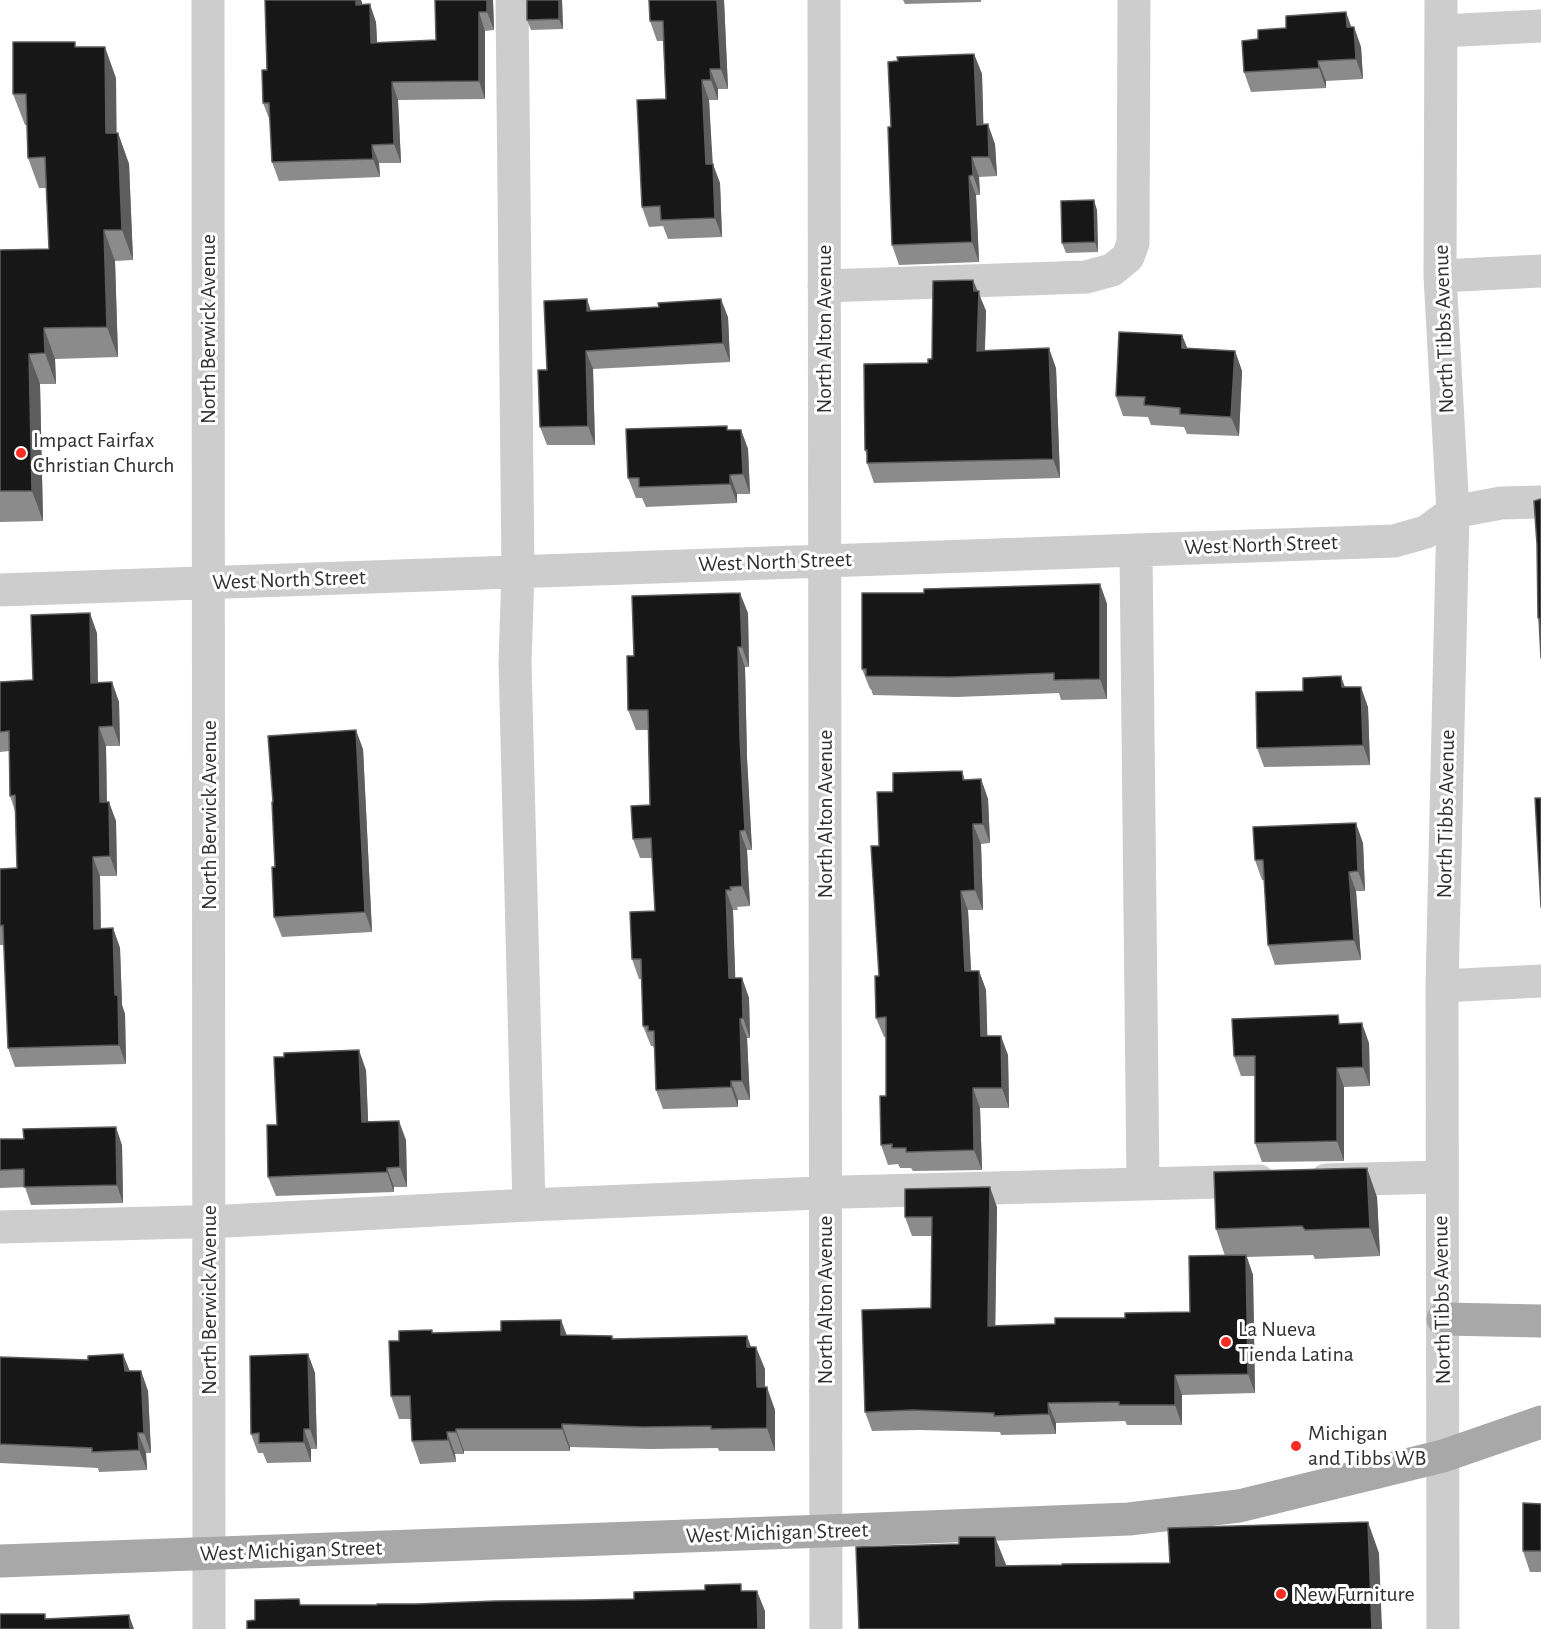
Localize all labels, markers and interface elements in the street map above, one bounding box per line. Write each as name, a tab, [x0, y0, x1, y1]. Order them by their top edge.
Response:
street label: North Berwick Avenue	[195, 234, 221, 424]
street label: North Tibbs Avenue	[1428, 244, 1460, 414]
street label: North Alton Avenue	[811, 245, 837, 413]
place label: Impact Fairfax Christian Church	[33, 427, 174, 478]
marker: Impact Fairfax Christian Church	[14, 446, 28, 460]
street label: West North Street	[1184, 529, 1338, 561]
street label: West North Street	[698, 546, 852, 578]
street label: West North Street	[212, 564, 366, 596]
street label: North Berwick Avenue	[196, 720, 222, 910]
street label: North Tibbs Avenue	[1431, 729, 1461, 899]
street label: North Alton Avenue	[812, 730, 838, 898]
street label: North Berwick Avenue	[196, 1205, 222, 1395]
street label: North Tibbs Avenue	[1427, 1215, 1457, 1385]
street label: North Alton Avenue	[812, 1216, 838, 1384]
place label: La Nueva Tienda Latina	[1238, 1316, 1354, 1368]
marker: La Nueva Tienda Latina	[1219, 1335, 1233, 1349]
place label: Michigan and Tibbs WB	[1308, 1420, 1426, 1472]
marker: Michigan and Tibbs WB	[1289, 1439, 1303, 1453]
street label: West Michigan Street	[685, 1517, 869, 1549]
street label: West Michigan Street	[199, 1535, 383, 1567]
place label: New Furniture	[1293, 1581, 1415, 1607]
marker: New Furniture	[1274, 1587, 1288, 1601]

